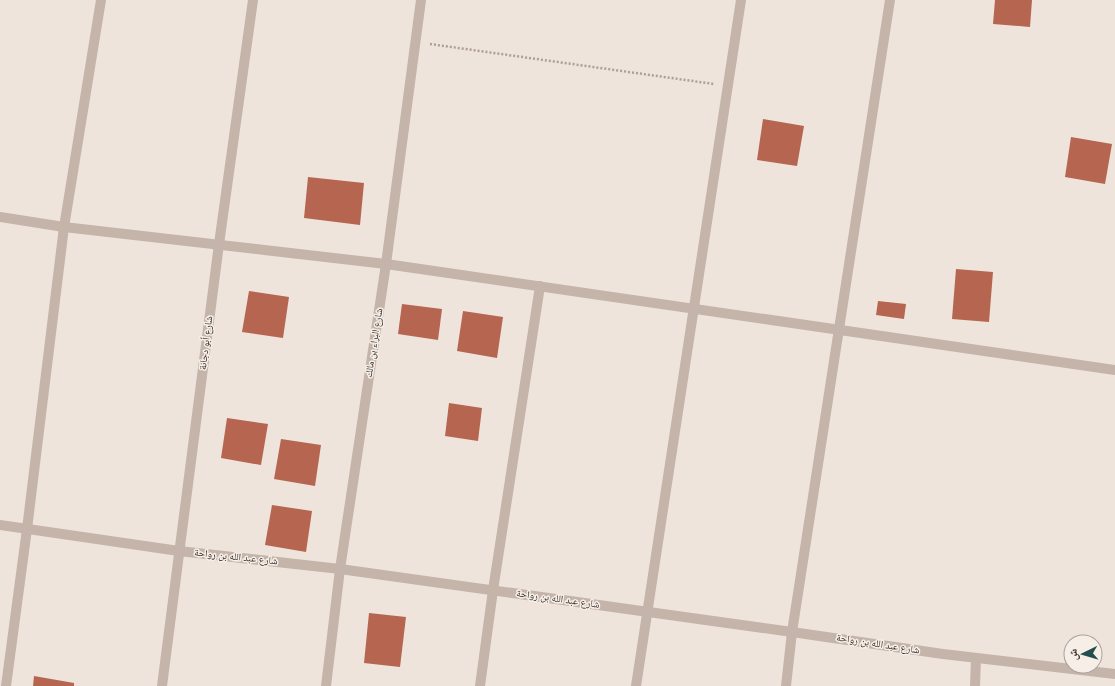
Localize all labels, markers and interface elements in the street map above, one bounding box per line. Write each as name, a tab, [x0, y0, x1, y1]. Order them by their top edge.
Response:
street label: شارع البراء بن مالك	[362, 307, 386, 379]
street label: شارع أبو دجانة	[196, 315, 216, 371]
street label: شارع عبد الله بن رواحة	[194, 546, 279, 568]
street label: شارع عبد الله بن رواحة	[515, 586, 601, 612]
street label: شارع عبد الله بن رواحة	[835, 631, 921, 658]
north arrow	[1063, 634, 1103, 674]
text: ش	[1066, 648, 1082, 661]

